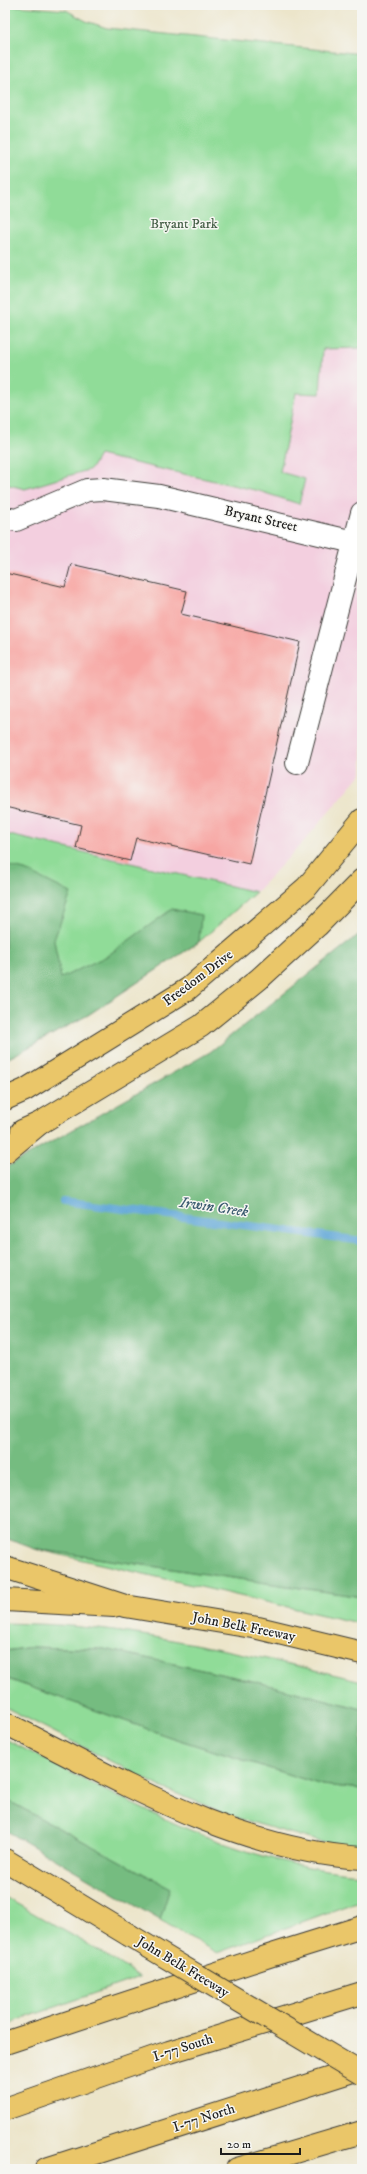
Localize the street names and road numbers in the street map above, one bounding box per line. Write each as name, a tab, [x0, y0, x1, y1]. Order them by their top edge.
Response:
street label: Bryant Street	[223, 502, 300, 536]
street label: Freedom Drive	[159, 946, 237, 1010]
street label: John Belk Freeway	[189, 1608, 297, 1646]
street label: John Belk Freeway	[132, 1931, 233, 2002]
street label: I-77 South	[151, 2030, 216, 2066]
street label: I-77 North	[171, 2099, 238, 2136]

